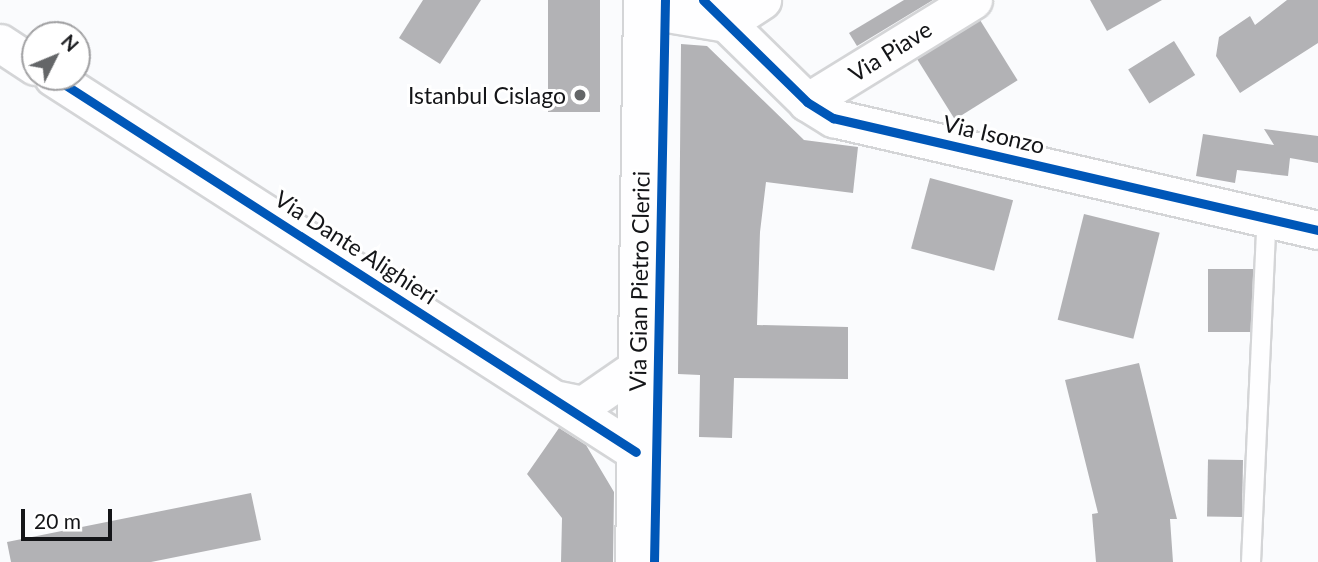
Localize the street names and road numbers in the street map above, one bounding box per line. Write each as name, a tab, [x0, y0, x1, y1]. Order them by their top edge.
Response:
street label: Via Piave	[843, 15, 937, 87]
street label: Via Isonzo	[940, 109, 1048, 159]
street label: Via Gian Pietro Clerici	[623, 171, 655, 391]
street label: Via Dante Alighieri	[269, 184, 443, 310]

